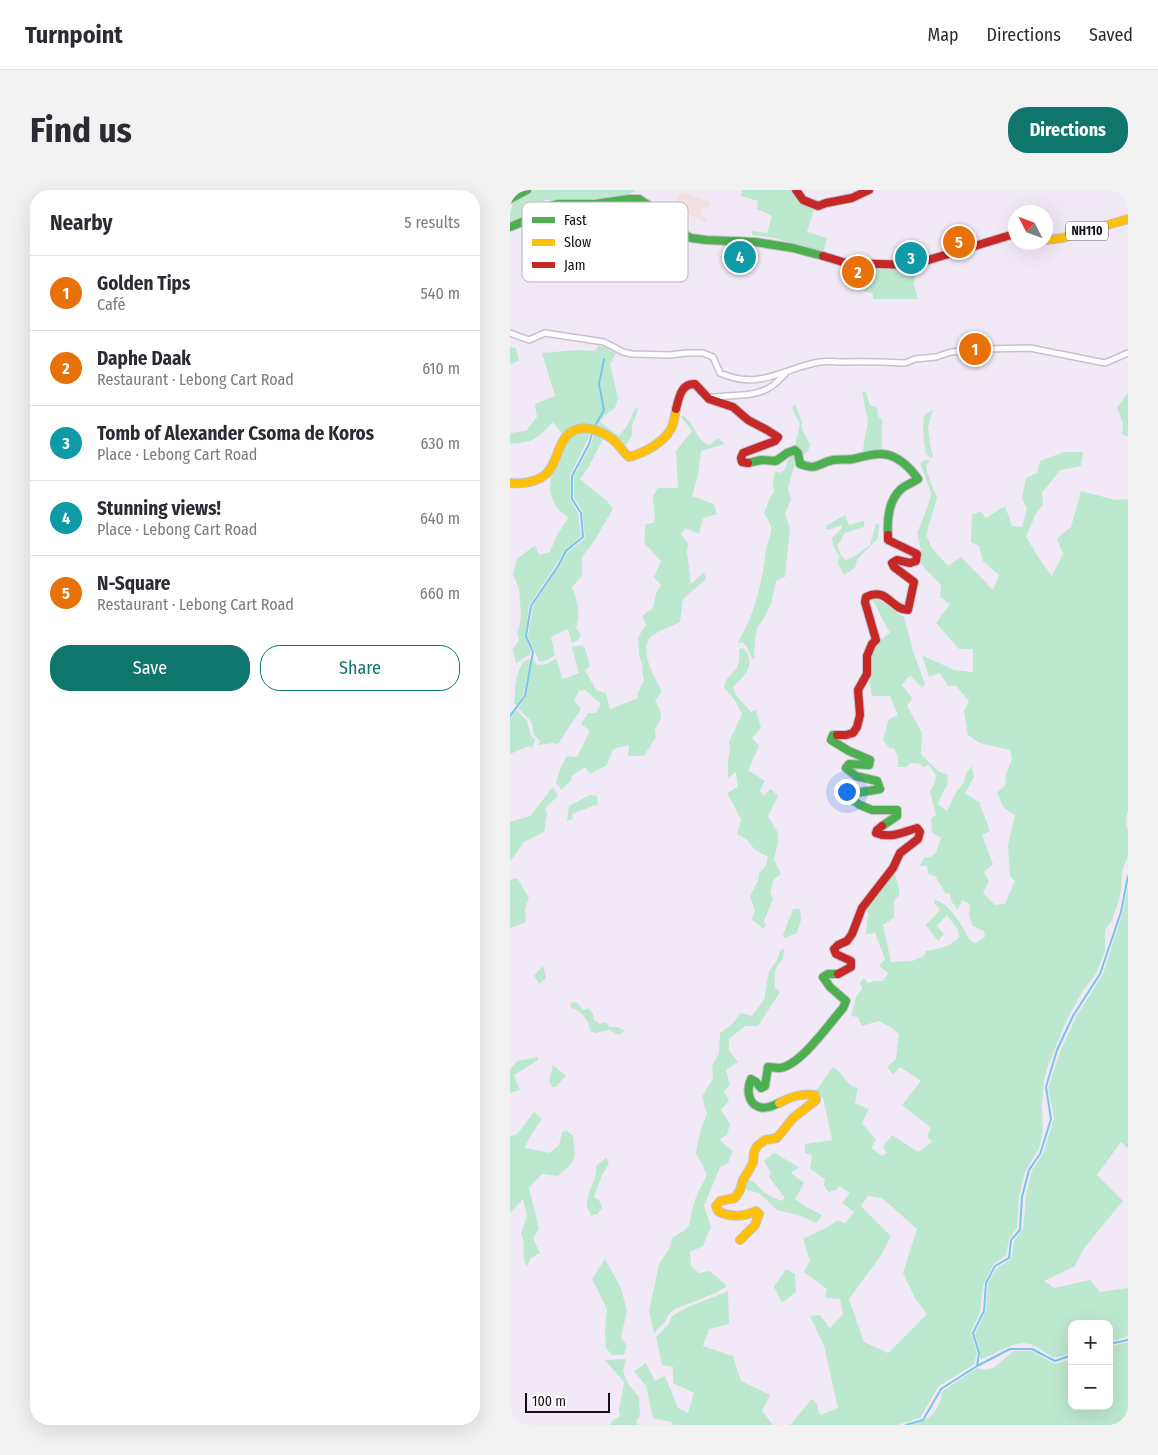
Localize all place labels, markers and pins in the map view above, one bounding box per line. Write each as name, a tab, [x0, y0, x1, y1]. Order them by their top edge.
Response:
pin: 5	[943, 223, 975, 261]
pin: 4	[724, 238, 756, 276]
pin: 3	[895, 239, 927, 277]
pin: 2	[842, 253, 874, 291]
pin: 1	[959, 330, 991, 368]

